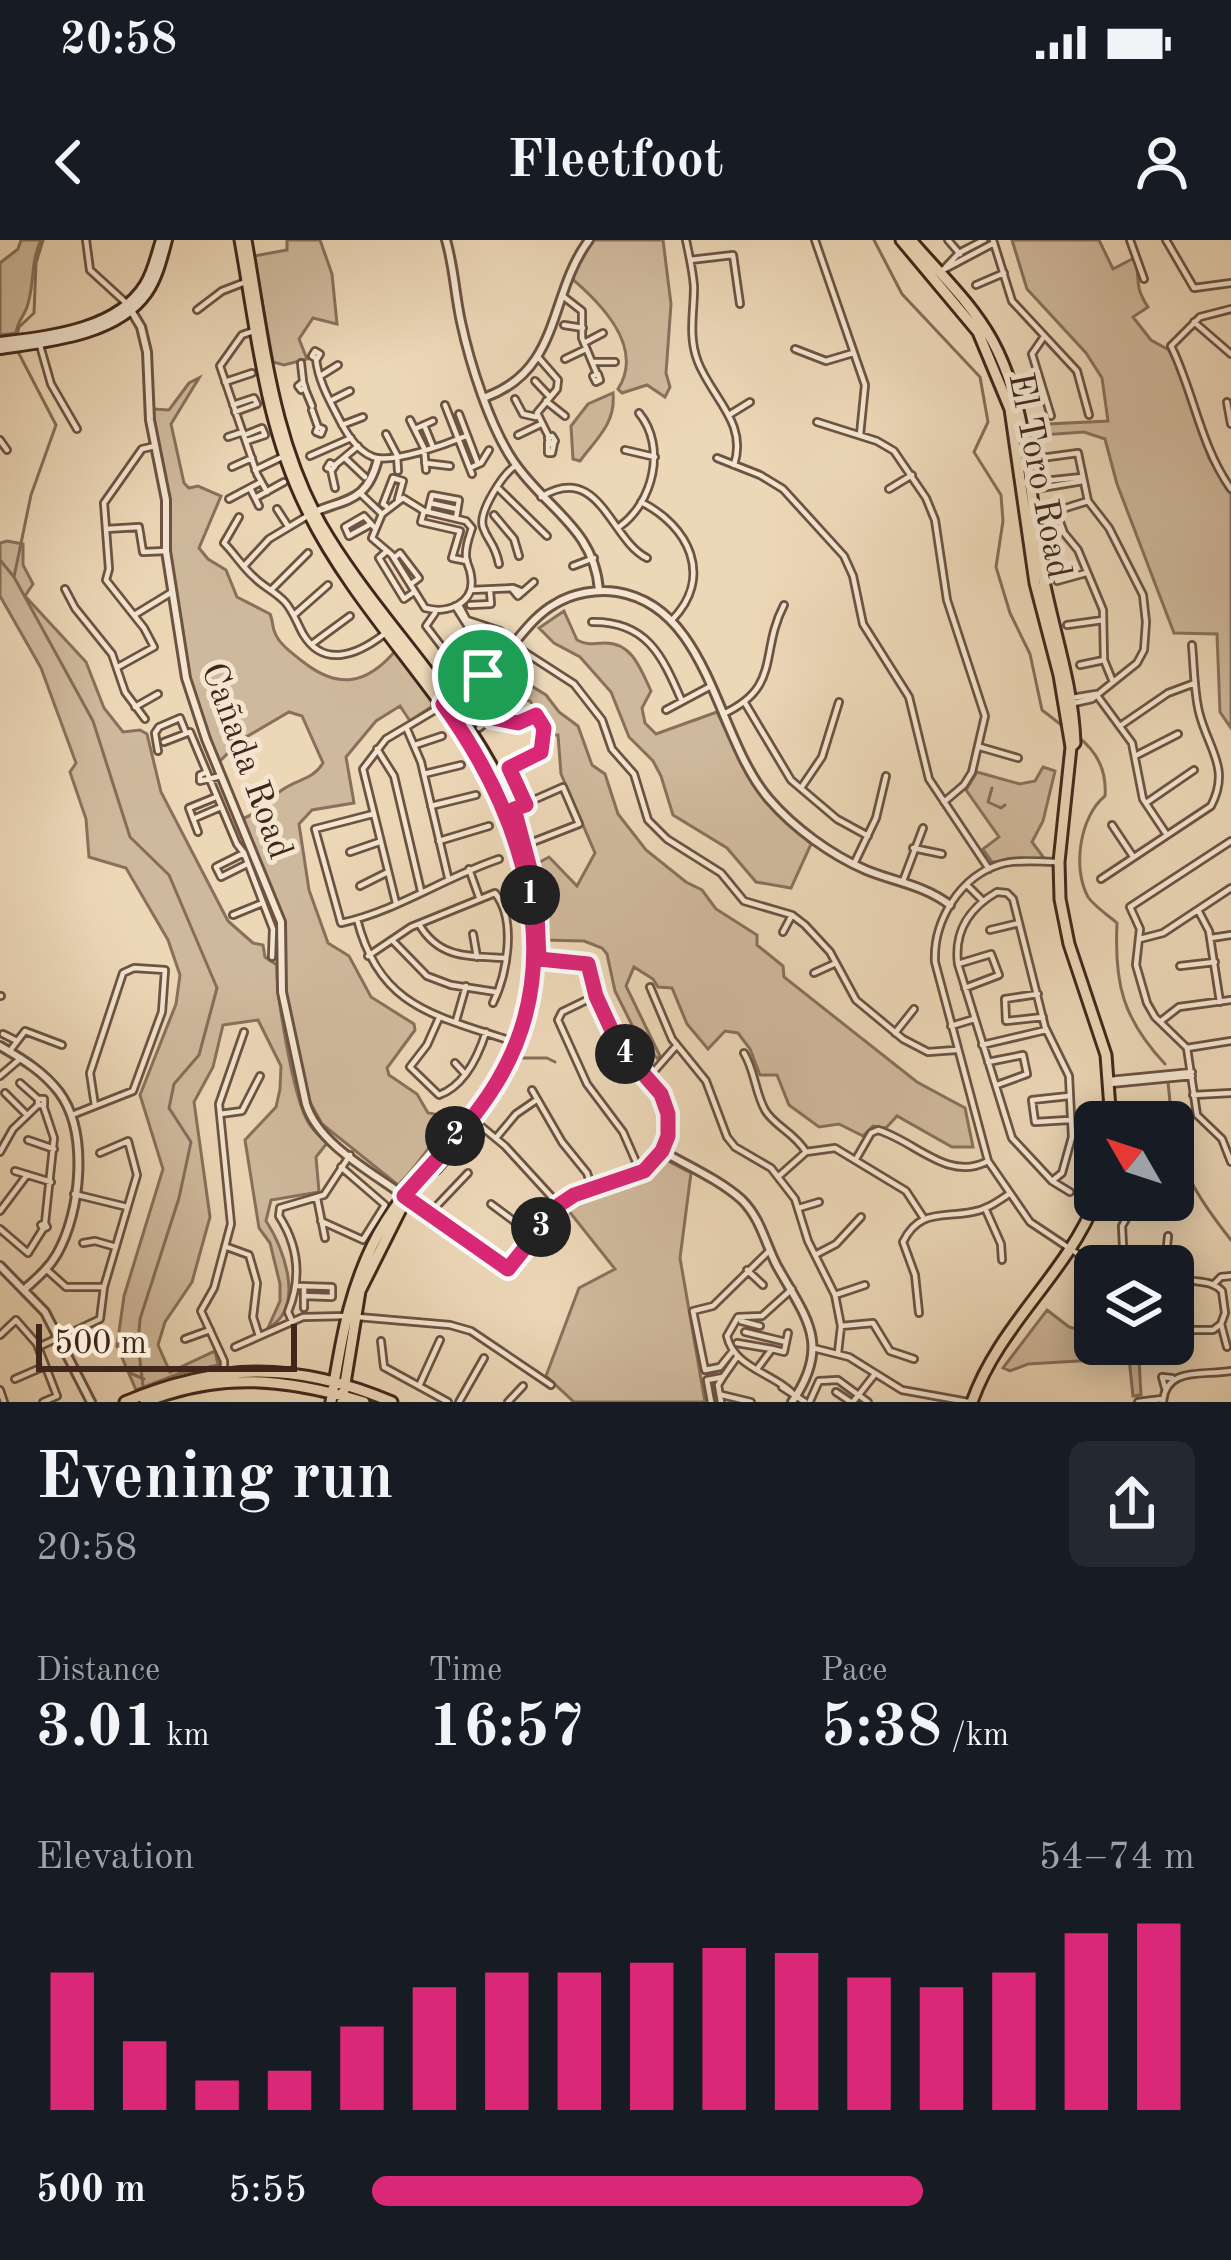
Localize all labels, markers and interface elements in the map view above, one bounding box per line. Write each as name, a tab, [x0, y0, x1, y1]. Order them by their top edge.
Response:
text: 20:58	[60, 19, 177, 64]
icon: back	[36, 129, 102, 195]
icon: person	[1129, 129, 1195, 195]
text: Fleetfoot	[507, 135, 724, 189]
street label: El Toro Road	[1000, 370, 1076, 582]
pin	[432, 624, 534, 726]
icon: arrive	[450, 642, 516, 708]
street label: Cañada Road	[193, 658, 297, 864]
pin: 1	[500, 865, 560, 925]
text: 1	[520, 878, 540, 911]
pin: 4	[595, 1024, 655, 1084]
text: 4	[615, 1037, 635, 1070]
north arrow	[1074, 1101, 1194, 1221]
map controls	[1074, 1101, 1194, 1365]
pin: 2	[425, 1106, 485, 1166]
text: 2	[445, 1119, 465, 1152]
pin: 3	[511, 1197, 571, 1257]
text: 3	[531, 1210, 551, 1243]
button: layers	[1074, 1245, 1194, 1365]
scale bar	[36, 1318, 297, 1371]
text: 500 m	[54, 1328, 147, 1361]
button: share	[1069, 1441, 1195, 1567]
text: Evening run	[36, 1447, 394, 1513]
text: 20:58	[36, 1529, 137, 1568]
text: Distance	[36, 1655, 160, 1688]
text: Time	[428, 1655, 502, 1688]
text: Pace	[821, 1655, 888, 1688]
text: 3.01	[36, 1699, 157, 1759]
text: 16:57	[428, 1699, 584, 1759]
text: 5:38	[821, 1699, 942, 1759]
text: km	[157, 1720, 210, 1753]
text: /km	[942, 1720, 1009, 1753]
text: Elevation	[36, 1838, 195, 1877]
text: 54–74 m	[1038, 1838, 1195, 1877]
text: 500 m	[36, 2171, 146, 2210]
text: 5:55	[228, 2171, 307, 2210]

